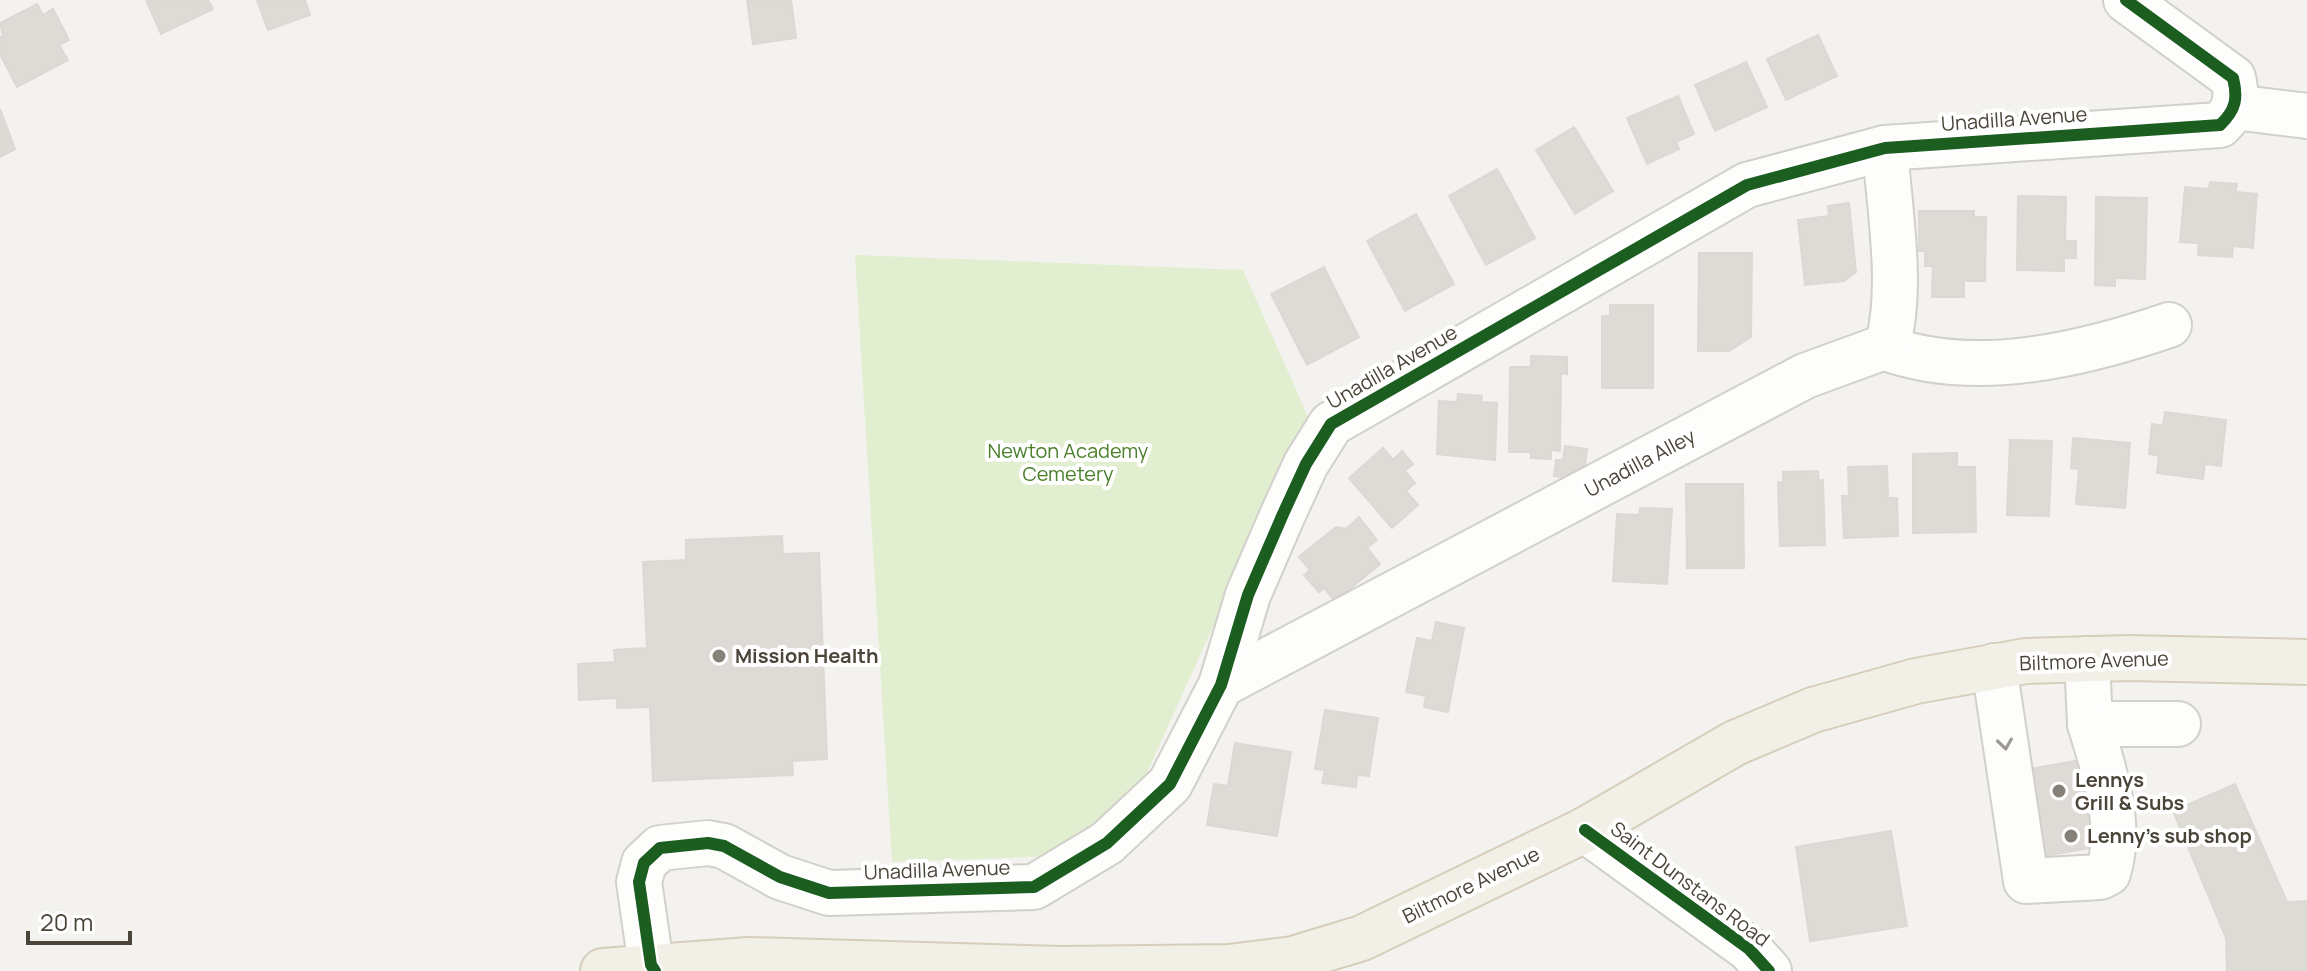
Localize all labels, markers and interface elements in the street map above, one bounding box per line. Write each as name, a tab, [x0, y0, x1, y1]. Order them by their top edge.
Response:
street label: Unadilla Avenue	[1940, 100, 2088, 137]
street label: Unadilla Avenue	[1322, 318, 1462, 415]
street label: Unadilla Alley	[1580, 422, 1700, 503]
park label: Newton Academy Cemetery	[988, 437, 1149, 487]
place label: Mission Health	[735, 642, 878, 669]
street label: Biltmore Avenue	[2019, 644, 2169, 677]
marker: Mission Health	[710, 647, 728, 665]
one-way arrow	[1996, 738, 2013, 751]
place label: Lennys Grill & Subs	[2075, 766, 2185, 816]
marker: Lennys Grill & Subs	[2050, 782, 2068, 800]
street label: Saint Dunstans Road	[1605, 815, 1775, 952]
place label: Lenny's sub shop	[2087, 822, 2252, 849]
marker: Lenny's sub shop	[2062, 827, 2080, 845]
street label: Biltmore Avenue	[1398, 840, 1544, 929]
street label: Unadilla Avenue	[863, 853, 1011, 886]
scale bar	[28, 895, 130, 945]
text: 20 m	[40, 905, 93, 938]

